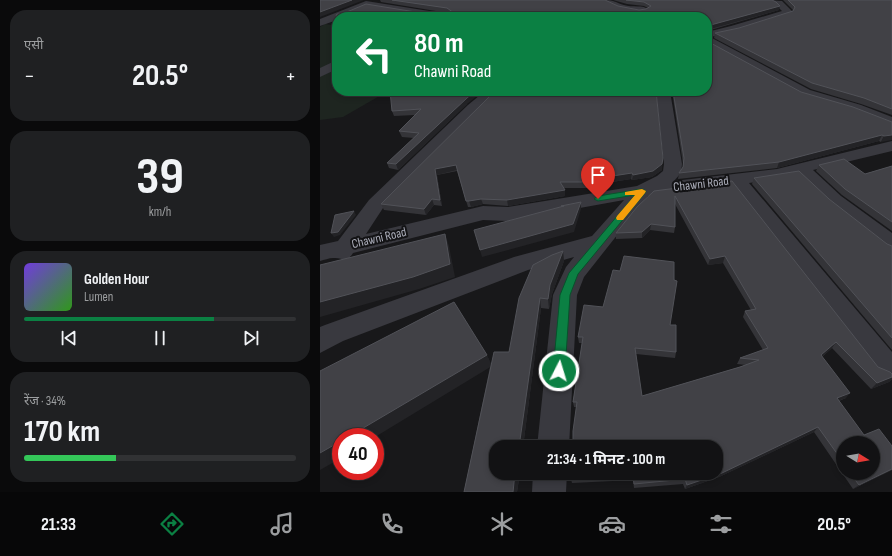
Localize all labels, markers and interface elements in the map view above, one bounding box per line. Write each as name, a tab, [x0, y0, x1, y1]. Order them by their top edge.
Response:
text: 80 m	[414, 27, 463, 60]
icon: left	[348, 28, 400, 80]
text: एसी	[24, 37, 43, 53]
text: 20.5°	[132, 58, 188, 94]
text: Chawni Road	[414, 61, 491, 82]
text: −	[24, 63, 35, 90]
text: +	[285, 63, 296, 90]
text: 39	[136, 146, 184, 209]
pin	[581, 158, 615, 199]
icon: arrive	[587, 164, 609, 186]
street label: Chawni Road	[672, 173, 730, 195]
text: km/h	[149, 204, 171, 220]
street label: Chawni Road	[350, 224, 408, 252]
text: Golden Hour	[84, 270, 149, 289]
text: Lumen	[84, 289, 113, 305]
icon: previous	[58, 327, 80, 349]
icon: pause	[149, 327, 171, 349]
icon: next	[240, 327, 262, 349]
position arrow	[538, 350, 580, 392]
text: रेंज · 34%	[24, 393, 66, 409]
text: 170 km	[24, 414, 100, 450]
speed limit sign: 40	[332, 428, 384, 480]
north arrow	[836, 436, 880, 480]
map controls	[836, 436, 880, 480]
text: 21:34 · 1 मिनट · 100 m	[547, 450, 665, 469]
icon: directions	[158, 510, 186, 538]
icon: music	[268, 510, 296, 538]
icon: phone	[378, 510, 406, 538]
icon: climate	[488, 510, 516, 538]
icon: car	[598, 510, 626, 538]
icon: filters	[707, 510, 735, 538]
text: 21:33	[41, 514, 76, 535]
text: 20.5°	[817, 514, 851, 535]

